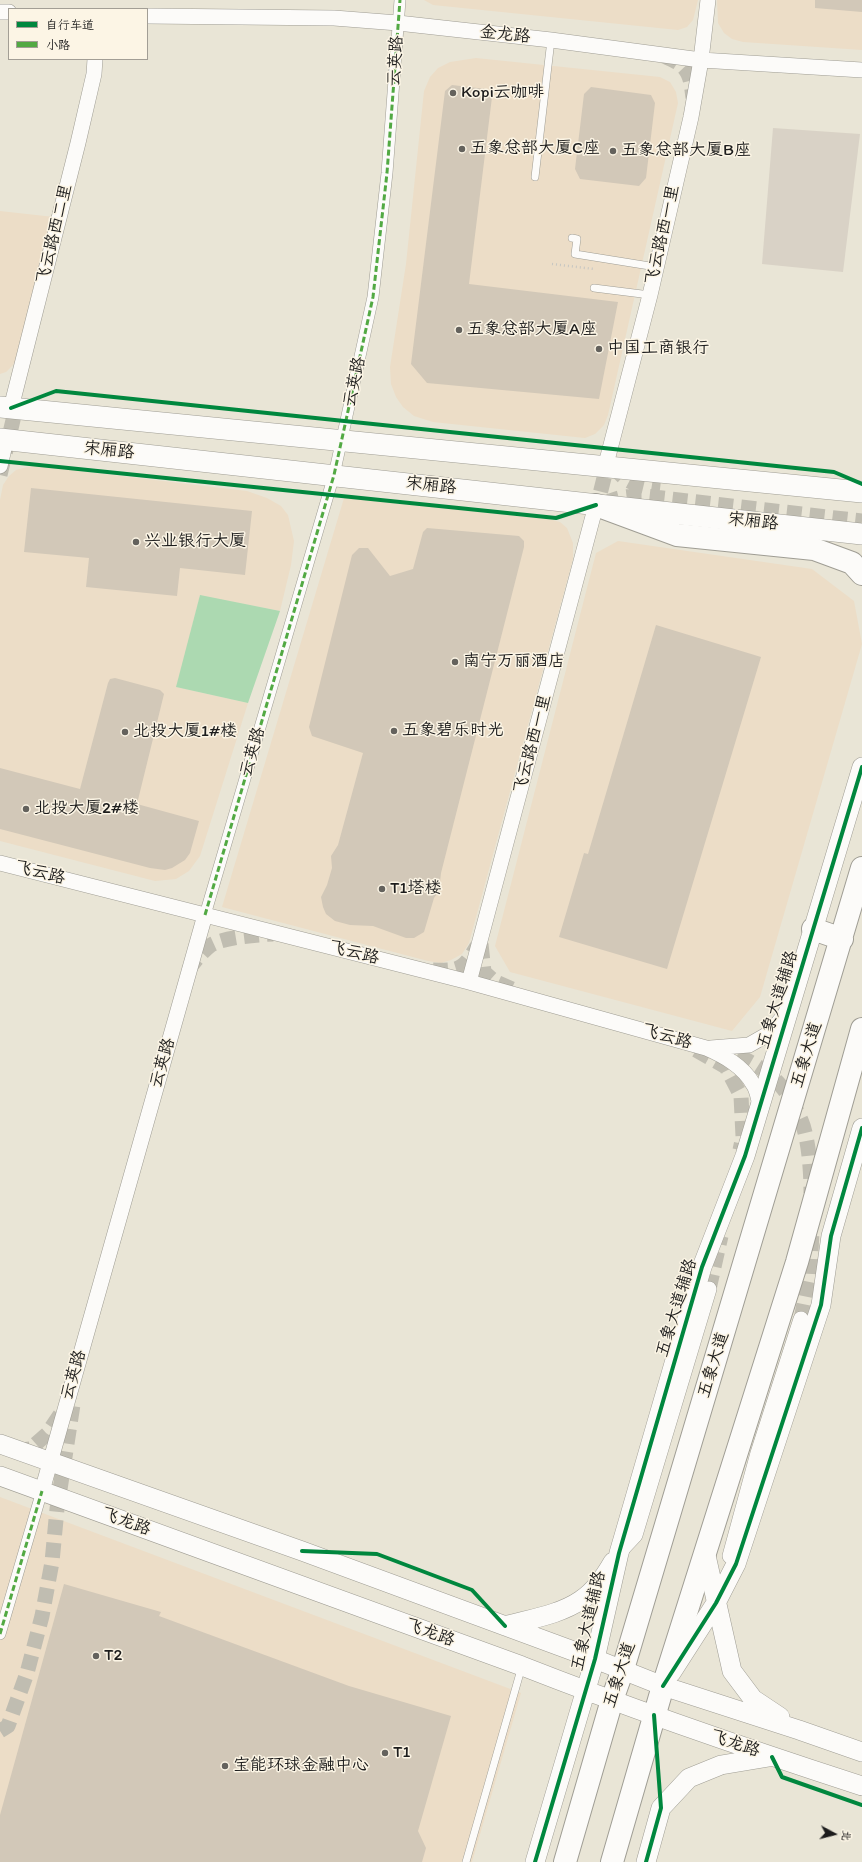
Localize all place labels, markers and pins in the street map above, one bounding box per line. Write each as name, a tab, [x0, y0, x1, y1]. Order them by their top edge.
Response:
place label: Kopi云咖啡	[461, 83, 545, 103]
marker: Kopi云咖啡	[448, 88, 458, 98]
place label: 五象总部大厦C座	[470, 139, 600, 159]
place label: 五象总部大厦B座	[621, 141, 751, 161]
marker: 五象总部大厦C座	[457, 144, 467, 154]
marker: 五象总部大厦B座	[608, 146, 618, 156]
place label: 五象总部大厦A座	[467, 320, 597, 340]
marker: 五象总部大厦A座	[454, 325, 464, 335]
place label: 中国工商银行	[607, 339, 709, 359]
marker: 中国工商银行	[594, 344, 604, 354]
place label: 兴业银行大厦	[144, 532, 246, 552]
marker: 兴业银行大厦	[131, 537, 141, 547]
place label: 南宁万丽酒店	[463, 652, 565, 672]
marker: 南宁万丽酒店	[450, 657, 460, 667]
place label: 五象碧乐时光	[402, 721, 504, 741]
place label: 北投大厦1#楼	[133, 722, 237, 742]
marker: 五象碧乐时光	[389, 726, 399, 736]
marker: 北投大厦1#楼	[120, 727, 130, 737]
place label: 北投大厦2#楼	[34, 799, 139, 819]
marker: 北投大厦2#楼	[21, 804, 31, 814]
place label: T1塔楼	[390, 879, 441, 899]
marker: T1塔楼	[377, 884, 387, 894]
place label: T2	[104, 1646, 122, 1666]
marker: T2	[91, 1651, 101, 1661]
place label: T1	[393, 1743, 410, 1763]
marker: T1	[380, 1748, 390, 1758]
place label: 宝能环球金融中心	[233, 1756, 369, 1776]
marker: 宝能环球金融中心	[220, 1761, 230, 1771]

